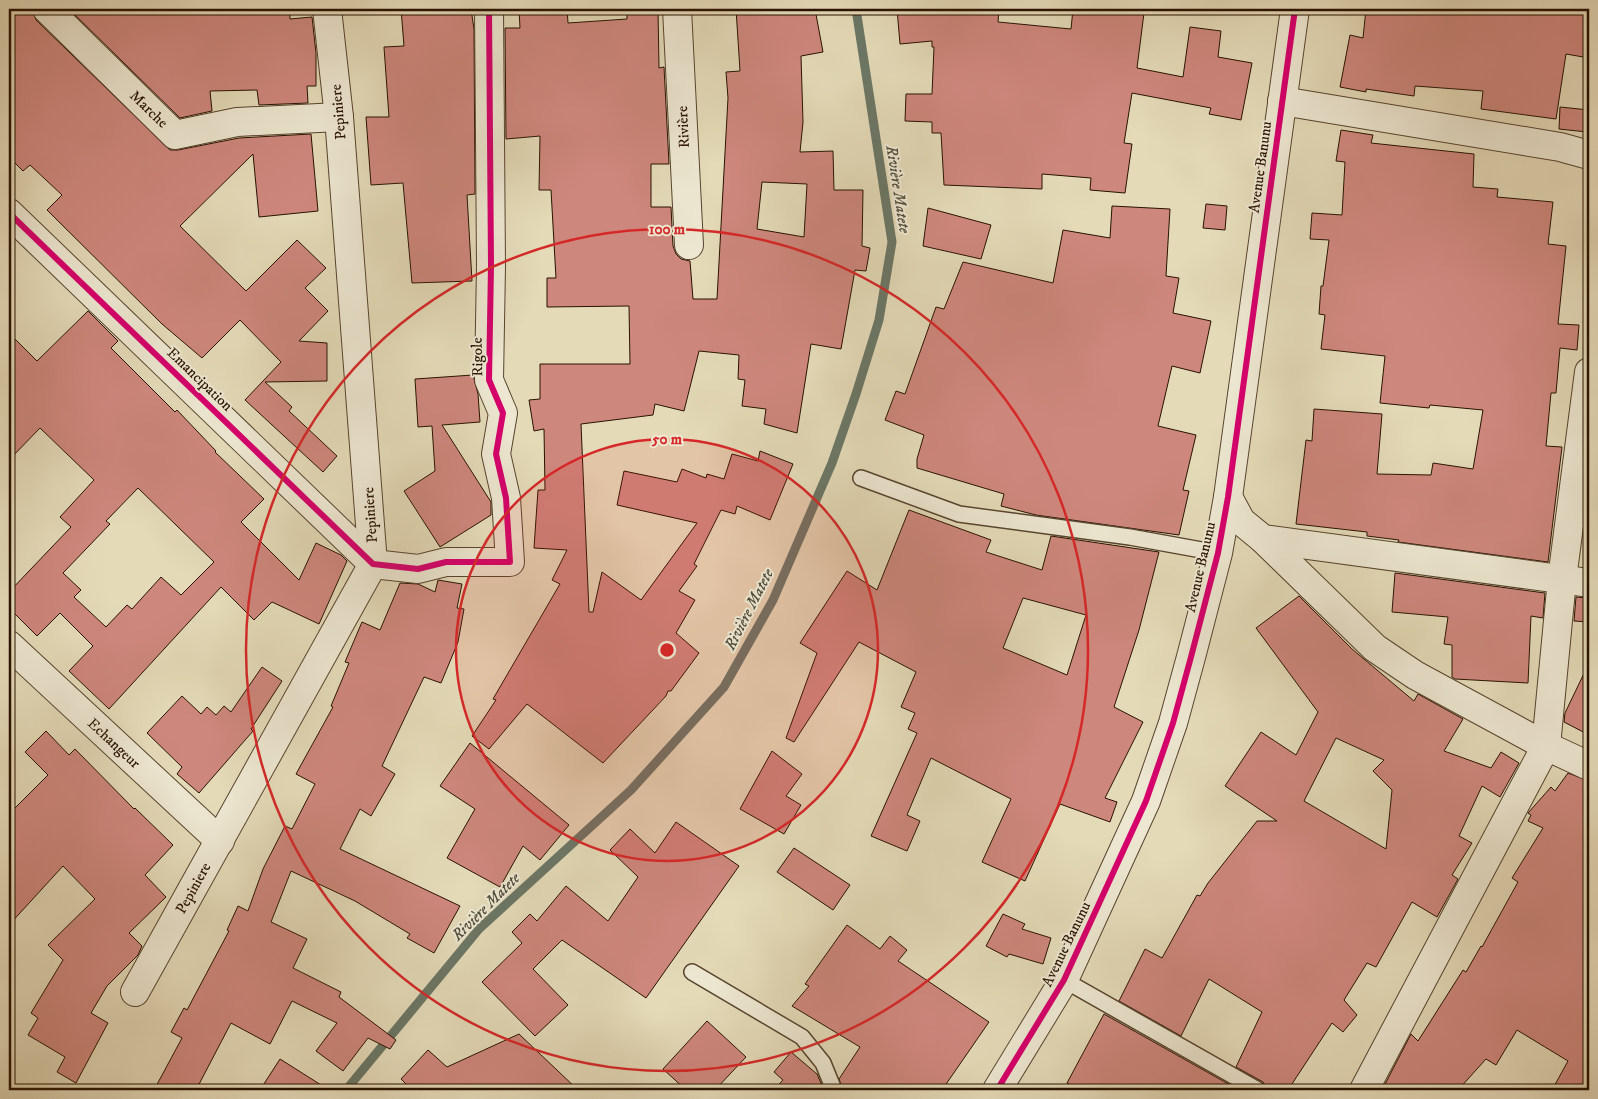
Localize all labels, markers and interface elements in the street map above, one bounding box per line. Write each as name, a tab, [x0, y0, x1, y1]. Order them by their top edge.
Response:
street label: Pepiniere	[327, 83, 350, 141]
street label: Marche	[125, 87, 172, 132]
street label: Rivière	[673, 105, 694, 149]
street label: Avenue Banunu	[1245, 120, 1276, 214]
water label: Rivière Matete	[881, 143, 915, 235]
text: 100 m	[649, 220, 686, 239]
street label: Rigole	[468, 337, 487, 377]
street label: Emancipation	[163, 343, 237, 416]
text: 50 m	[651, 430, 683, 449]
street label: Pepiniere	[359, 486, 382, 543]
street label: Avenue Banunu	[1181, 520, 1220, 614]
water label: Rivière Matete	[719, 565, 778, 654]
centre of rings	[658, 641, 676, 659]
street label: Echangeur	[83, 714, 144, 773]
street label: Pepiniere	[172, 859, 215, 917]
water label: Rivière Matete	[447, 868, 525, 946]
street label: Avenue Banunu	[1038, 899, 1095, 990]

